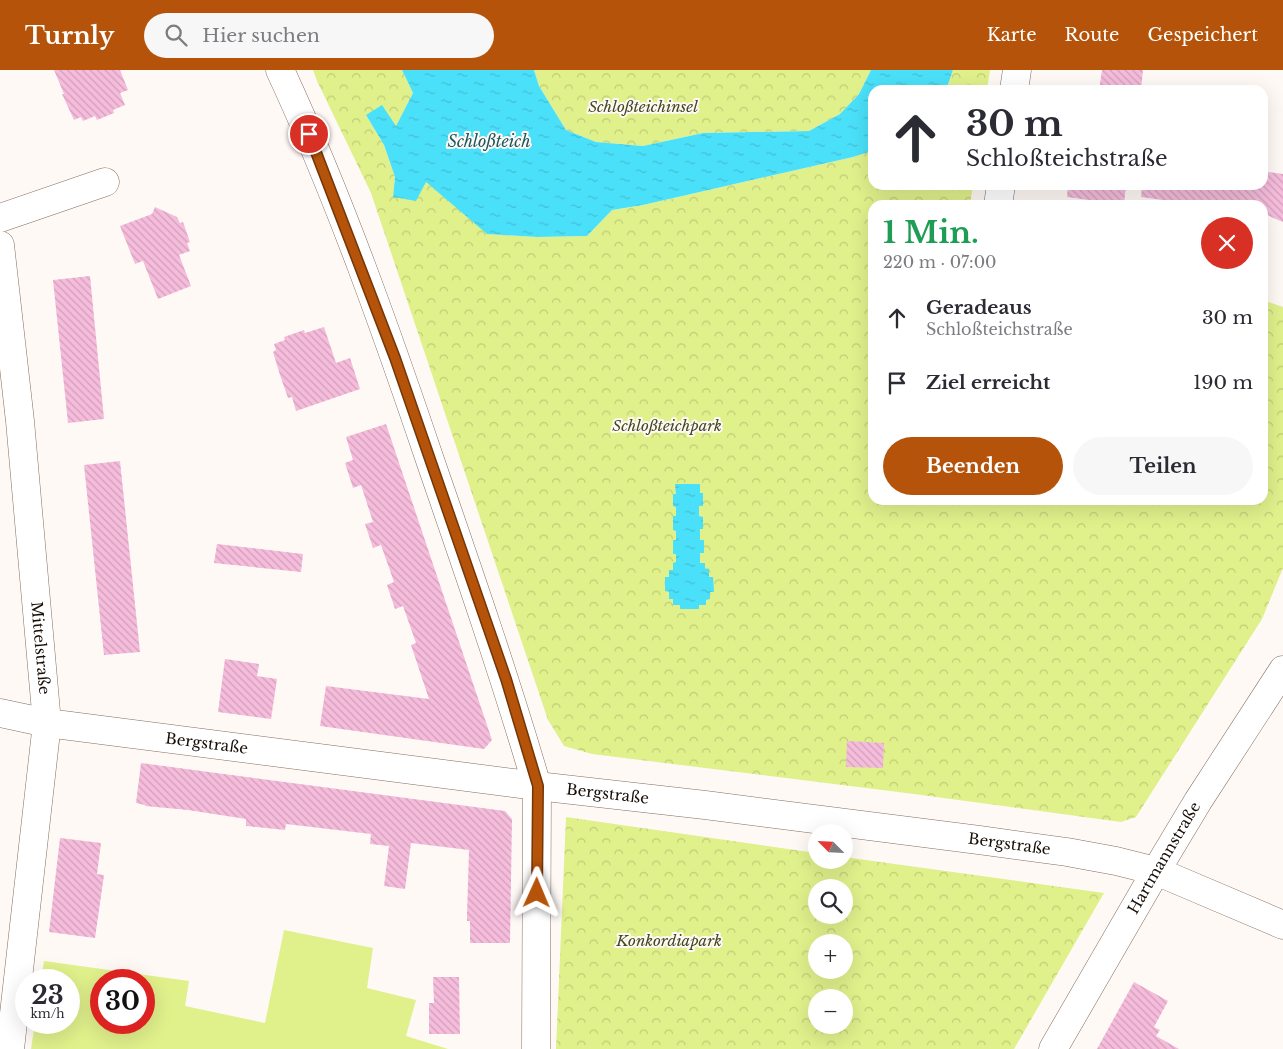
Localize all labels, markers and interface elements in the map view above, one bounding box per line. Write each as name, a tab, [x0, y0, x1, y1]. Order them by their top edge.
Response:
search box	[144, 13, 494, 58]
text: Turnly	[25, 21, 114, 50]
icon: search	[162, 21, 190, 49]
text: Hier suchen	[202, 24, 320, 47]
text: Karte	[987, 24, 1036, 46]
text: Route	[1064, 24, 1119, 46]
text: Gespeichert	[1147, 24, 1258, 46]
park label: Schloßteichinsel	[588, 97, 698, 116]
text: 30 m	[966, 102, 1063, 145]
icon: ahead	[883, 105, 948, 170]
pin	[288, 113, 330, 155]
icon: arrive	[295, 120, 323, 148]
water label: Schloßteich	[447, 131, 531, 151]
text: Schloßteichstraße	[966, 145, 1168, 172]
text: 1 Min.	[883, 214, 979, 251]
button: close	[1201, 217, 1253, 269]
text: 220 m · 07:00	[883, 252, 997, 272]
text: Geradeaus	[926, 296, 1032, 319]
icon: ahead	[883, 304, 911, 332]
text: 30 m	[1202, 306, 1253, 329]
text: Schloßteichstraße	[926, 319, 1073, 339]
icon: arrive	[883, 369, 911, 397]
text: Ziel erreicht	[926, 371, 1050, 394]
text: 190 m	[1193, 371, 1253, 394]
park label: Schloßteichpark	[612, 416, 722, 435]
button: Beenden	[883, 437, 1063, 495]
button: Teilen	[1073, 437, 1253, 495]
street label: Mittelstraße	[27, 601, 54, 695]
street label: Bergstraße	[164, 728, 249, 758]
street label: Bergstraße	[565, 779, 650, 808]
street label: Hartmannstraße	[1123, 798, 1204, 917]
north arrow	[808, 824, 852, 869]
map controls	[808, 824, 853, 1034]
street label: Bergstraße	[967, 829, 1052, 859]
position arrow	[510, 866, 562, 918]
button: search	[808, 879, 853, 924]
park label: Konkordiapark	[615, 931, 722, 950]
button: +	[808, 934, 853, 979]
speed limit sign: 30	[90, 969, 155, 1034]
text: 23	[31, 980, 64, 1011]
button: −	[808, 989, 853, 1034]
text: km/h	[30, 1006, 65, 1021]

